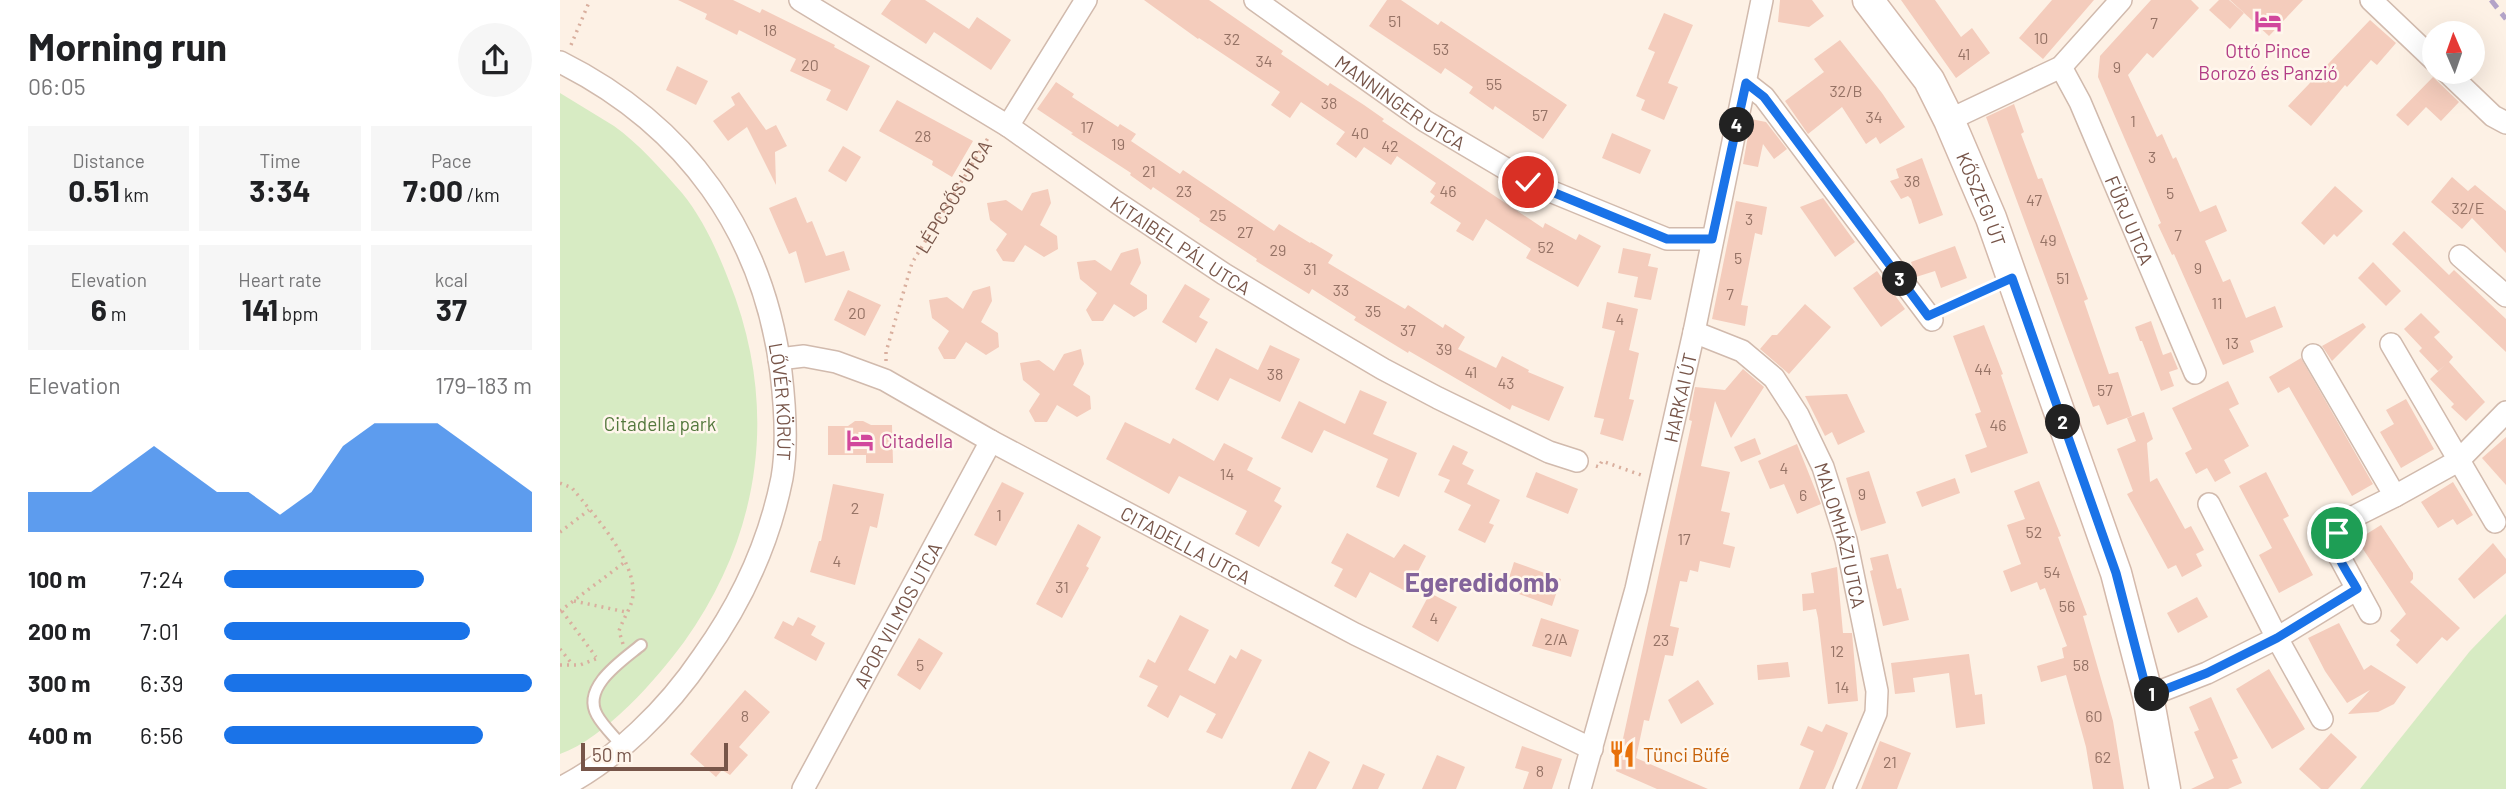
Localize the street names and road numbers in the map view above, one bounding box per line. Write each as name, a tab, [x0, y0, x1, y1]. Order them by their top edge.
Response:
street label: MANNINGER UTCA	[1331, 50, 1470, 154]
street label: LÉPCSŐS UTCA	[910, 135, 996, 257]
street label: KŐSZEGI ÚT	[1953, 148, 2011, 249]
street label: FÜRJ UTCA	[2101, 172, 2159, 268]
street label: KITAIBEL PÁL UTCA	[1106, 190, 1255, 299]
street label: LŐVÉR KÖRÚT	[765, 341, 797, 461]
street label: HARKAI ÚT	[1658, 350, 1700, 445]
street label: MALOMHÁZI UTCA	[1811, 459, 1871, 610]
street label: CITADELLA UTCA	[1117, 501, 1255, 588]
street label: APOR VILMOS UTCA	[848, 538, 946, 692]

